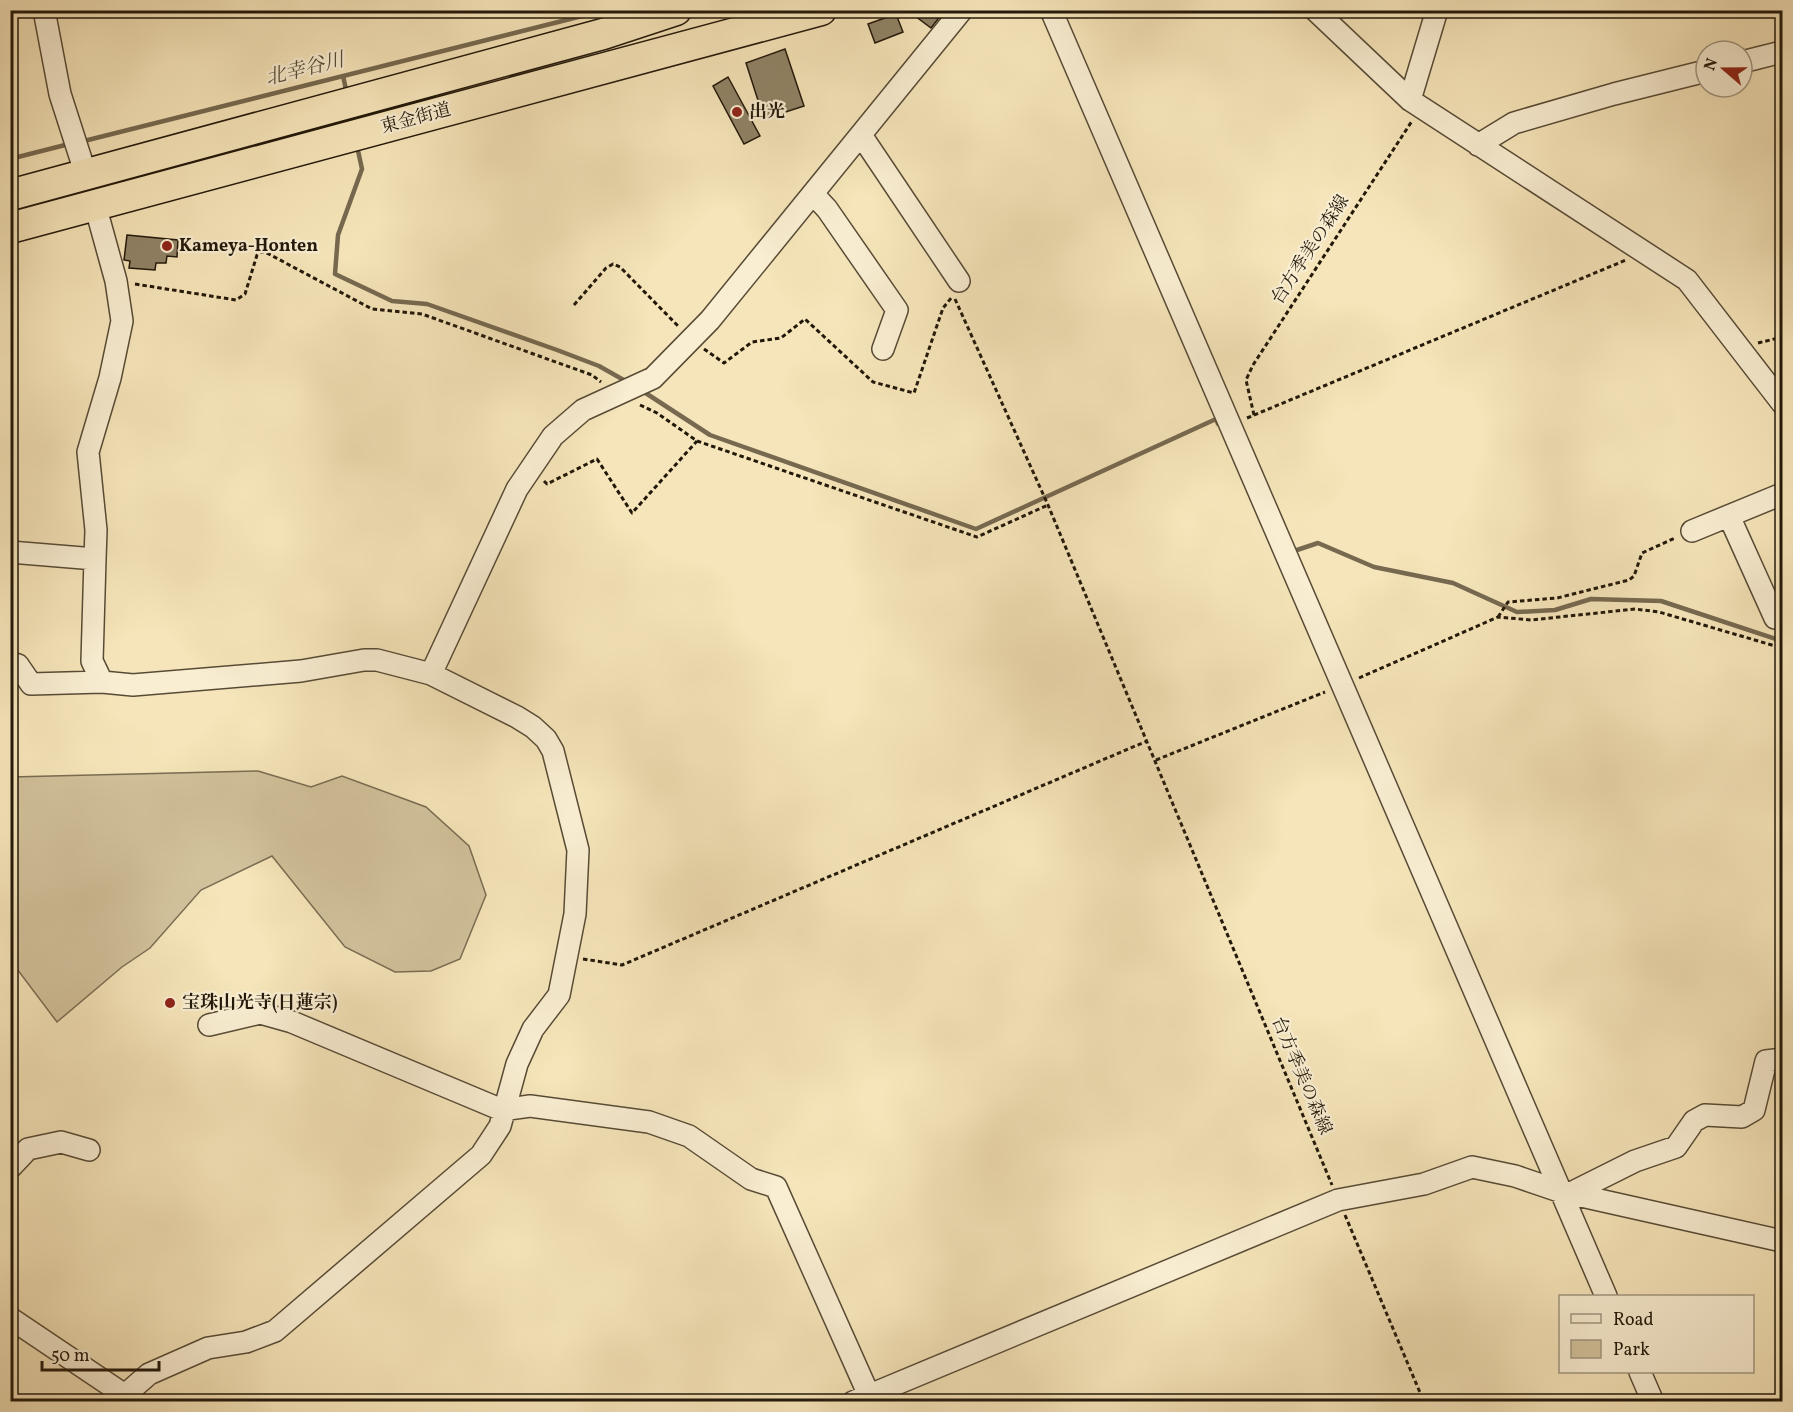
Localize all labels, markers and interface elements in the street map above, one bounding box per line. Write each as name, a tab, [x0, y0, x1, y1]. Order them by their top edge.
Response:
north arrow	[1694, 39, 1754, 99]
water label: 北幸谷川	[263, 46, 349, 93]
text: N	[1699, 55, 1724, 74]
street label: 東金街道	[378, 98, 454, 140]
place label: 出光	[749, 100, 785, 125]
marker: 出光	[730, 105, 744, 119]
street label: 台方季美の森線	[1266, 190, 1356, 310]
place label: Kameya-Honten	[179, 234, 318, 259]
marker: Kameya-Honten	[160, 239, 174, 253]
place label: 宝珠山光寺(日蓮宗)	[182, 991, 338, 1016]
marker: 宝珠山光寺(日蓮宗)	[163, 996, 177, 1010]
street label: 台方季美の森線	[1265, 1013, 1337, 1139]
legend	[1559, 1295, 1754, 1373]
text: Road	[1613, 1308, 1654, 1333]
scale bar	[42, 1334, 159, 1372]
text: Park	[1613, 1338, 1650, 1363]
text: 50 m	[51, 1344, 90, 1369]

